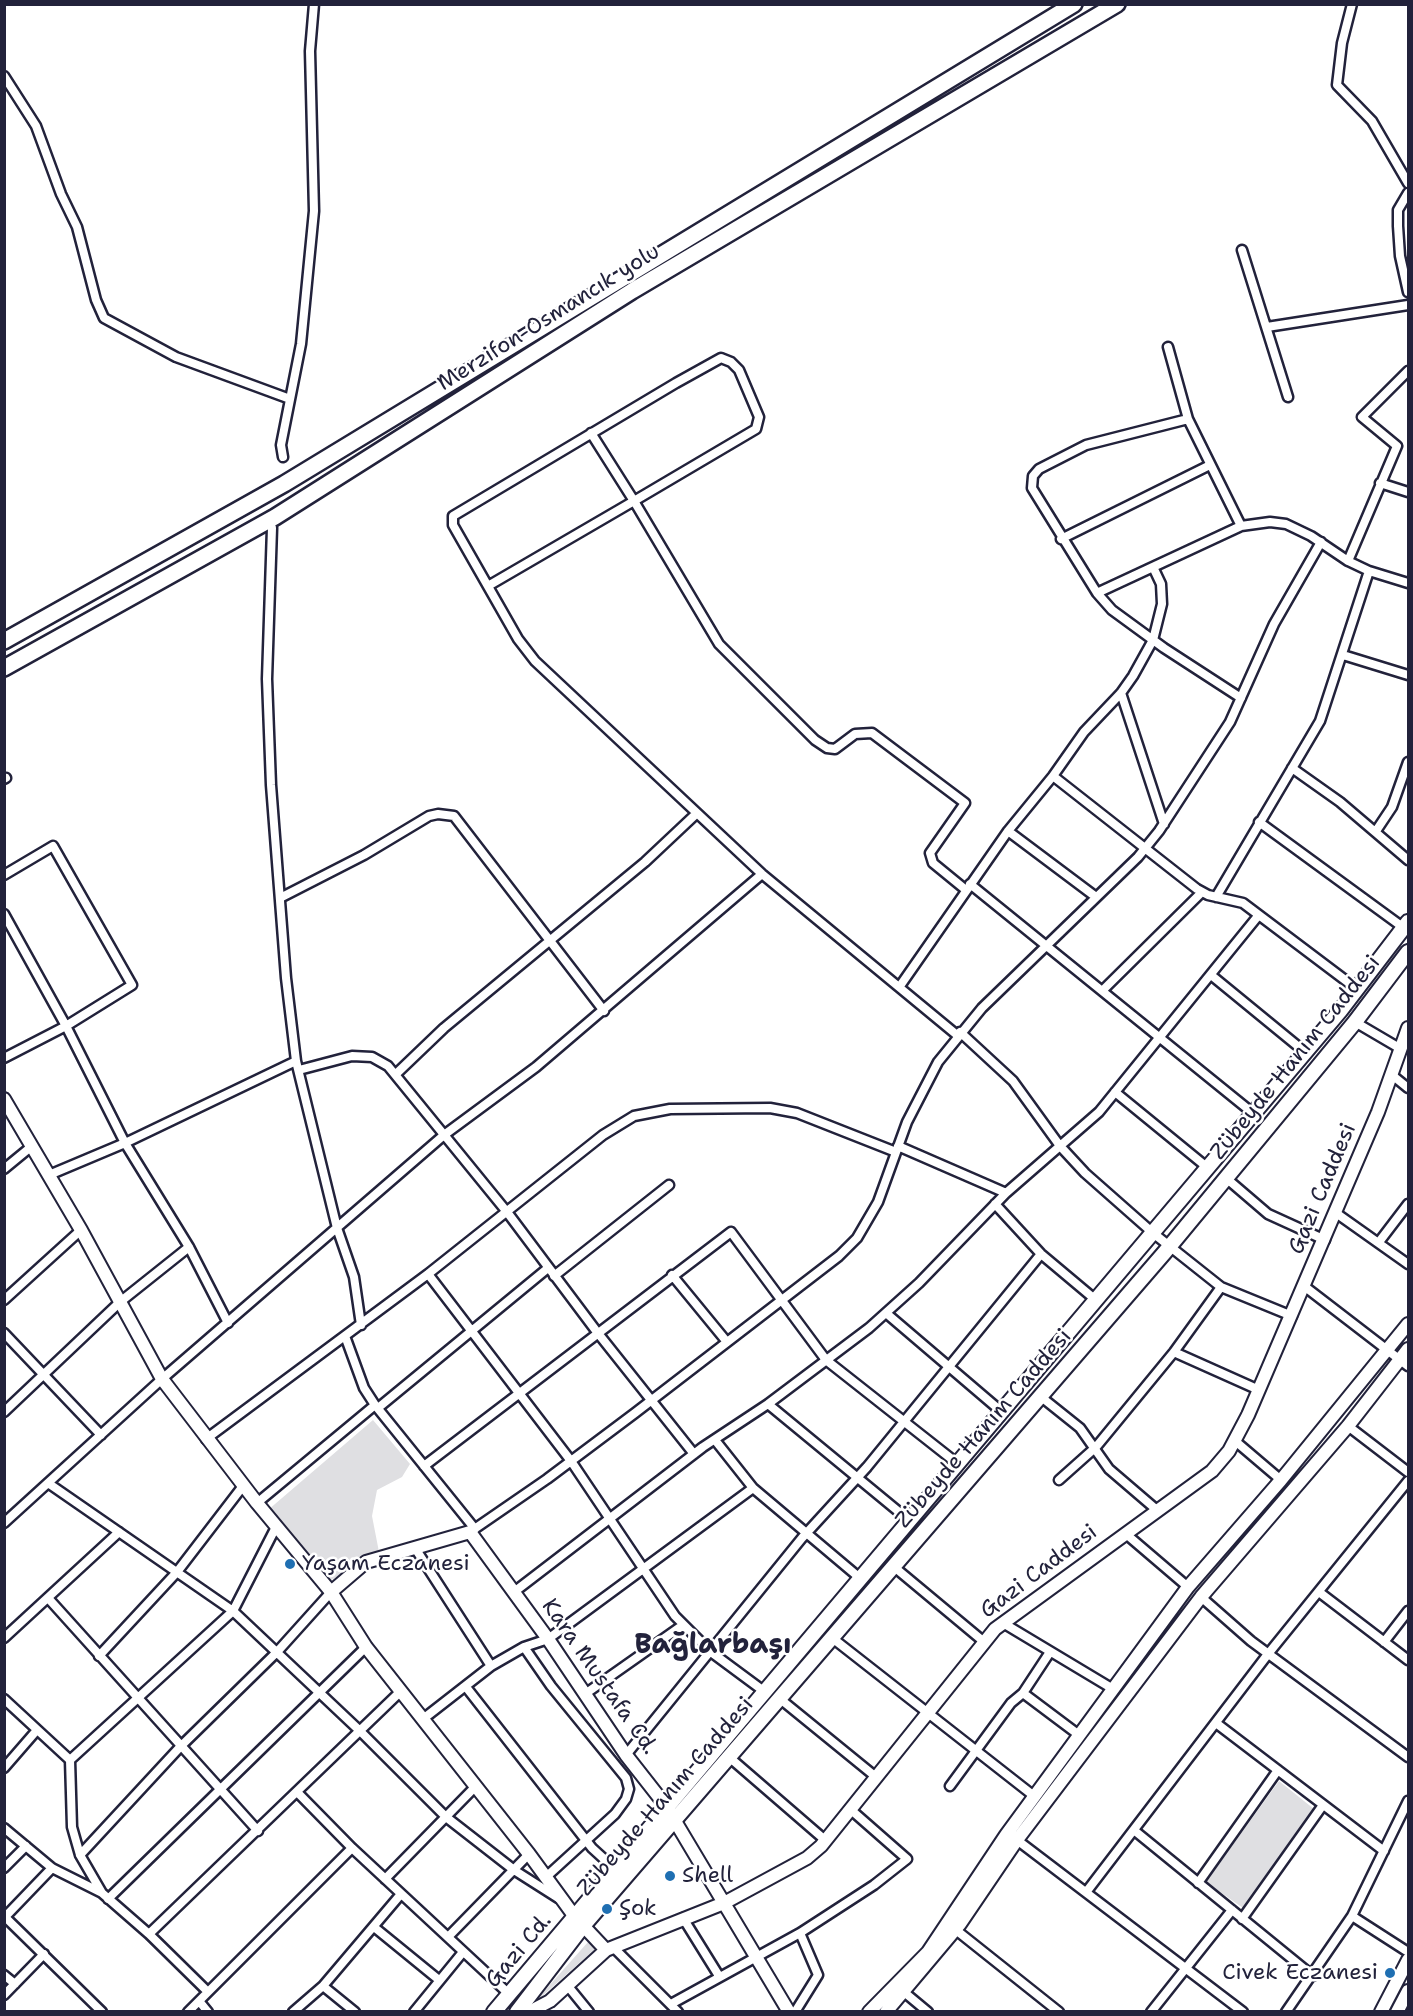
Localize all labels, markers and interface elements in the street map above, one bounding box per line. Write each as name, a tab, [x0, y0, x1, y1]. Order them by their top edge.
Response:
street label: Merzifon-Osmancık yolu	[433, 239, 665, 397]
street label: Zübeyde Hanım Caddesi	[1205, 951, 1387, 1165]
street label: Gazi Caddesi	[1284, 1120, 1362, 1258]
street label: Zübeyde Hanım Caddesi	[890, 1324, 1078, 1534]
street label: Gazi Caddesi	[975, 1519, 1103, 1625]
place label: Yaşam Eczanesi	[302, 1551, 470, 1577]
marker: Yaşam Eczanesi	[283, 1557, 297, 1571]
street label: Kara Mustafa Cd.	[535, 1594, 663, 1760]
district label: Bağlarbaşı	[634, 1629, 792, 1663]
street label: Zübeyde Hanım Caddesi	[572, 1692, 760, 1902]
place label: Shell	[682, 1863, 733, 1889]
marker: Shell	[663, 1869, 677, 1883]
place label: Şok	[619, 1896, 657, 1922]
marker: Şok	[600, 1902, 614, 1916]
street label: Gazi Cd.	[480, 1909, 558, 1993]
place label: Civek Eczanesi	[1222, 1960, 1378, 1986]
marker: Civek Eczanesi	[1383, 1966, 1397, 1980]

